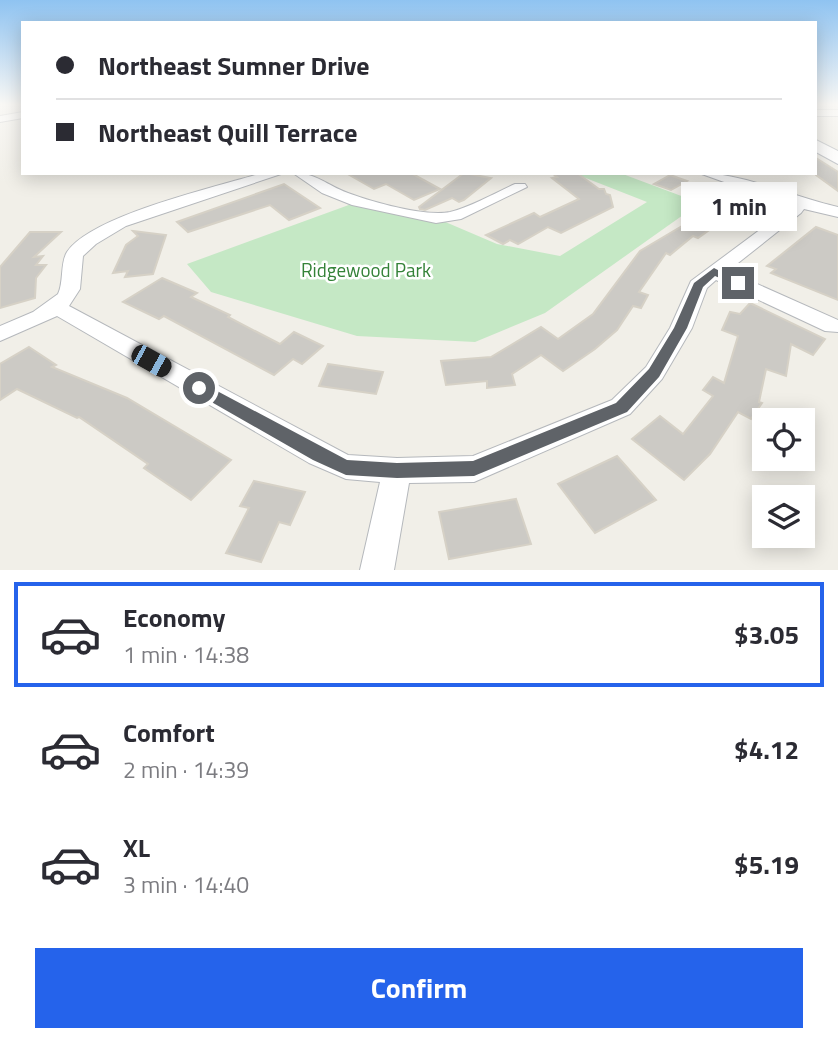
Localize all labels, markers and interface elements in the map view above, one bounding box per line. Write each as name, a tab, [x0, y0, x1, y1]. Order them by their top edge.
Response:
text: Northeast Sumner Drive	[98, 46, 370, 85]
text: Northeast Quill Terrace	[98, 113, 358, 152]
callout: 1 min	[680, 182, 796, 230]
text: 1 min	[711, 189, 767, 224]
park label: Ridgewood Park	[301, 255, 431, 284]
route end	[722, 267, 754, 299]
car	[128, 342, 175, 380]
route start	[183, 372, 215, 404]
map controls	[752, 408, 815, 548]
button: locate	[752, 408, 815, 471]
button: layers	[752, 485, 815, 548]
text: Economy	[123, 598, 225, 637]
icon: car	[39, 603, 102, 666]
text: $3.05	[734, 615, 799, 654]
text: 1 min · 14:38	[123, 637, 249, 672]
text: Comfort	[123, 713, 215, 752]
icon: car	[39, 718, 102, 781]
text: $4.12	[734, 730, 799, 769]
text: 2 min · 14:39	[123, 752, 249, 787]
text: XL	[123, 828, 150, 867]
icon: car	[39, 833, 102, 896]
text: $5.19	[734, 845, 799, 884]
text: 3 min · 14:40	[123, 867, 249, 902]
button: Confirm	[35, 948, 803, 1028]

